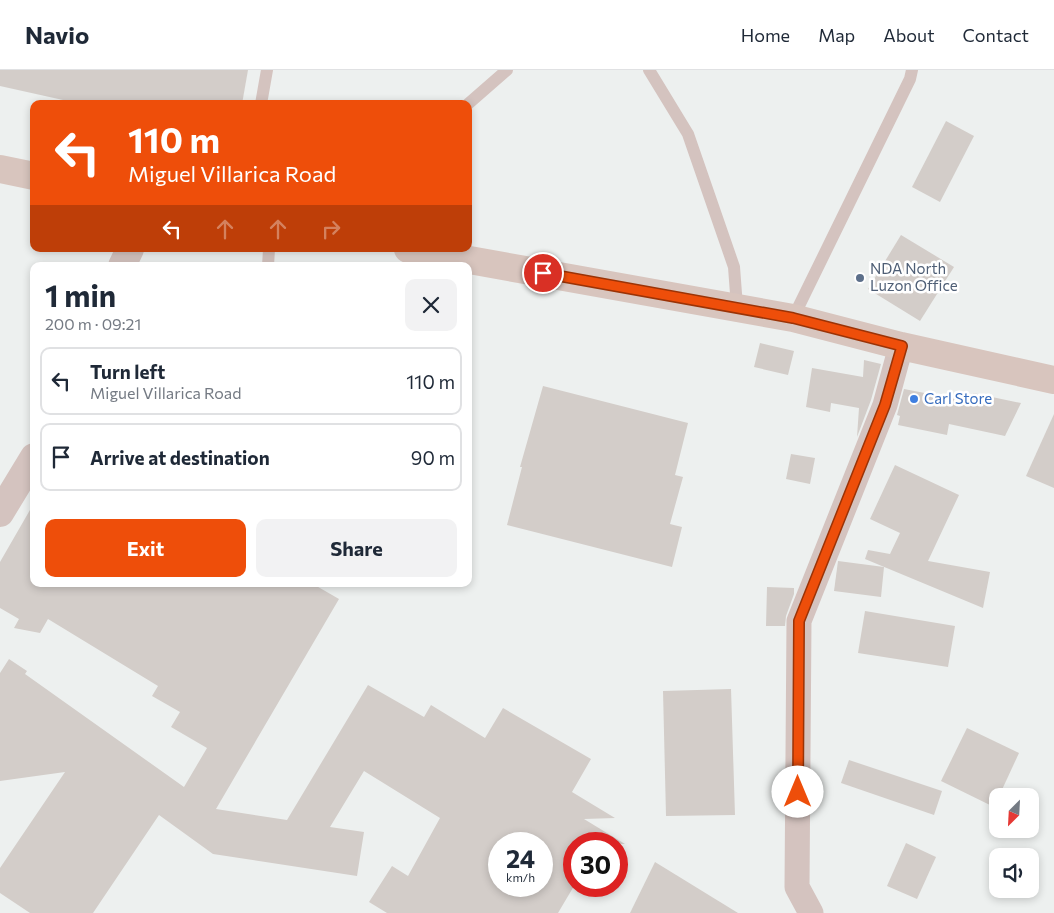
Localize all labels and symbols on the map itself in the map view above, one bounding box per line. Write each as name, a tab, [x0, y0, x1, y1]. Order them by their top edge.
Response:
pin	[522, 252, 564, 294]
place label: NDA North Luzon Office	[870, 259, 958, 294]
marker: NDA North Luzon Office	[854, 272, 866, 284]
place label: Carl Store	[924, 389, 992, 407]
marker: Carl Store	[908, 393, 920, 405]
position arrow	[771, 765, 823, 817]
north arrow	[989, 788, 1039, 838]
speed limit sign: 30	[563, 832, 628, 897]

